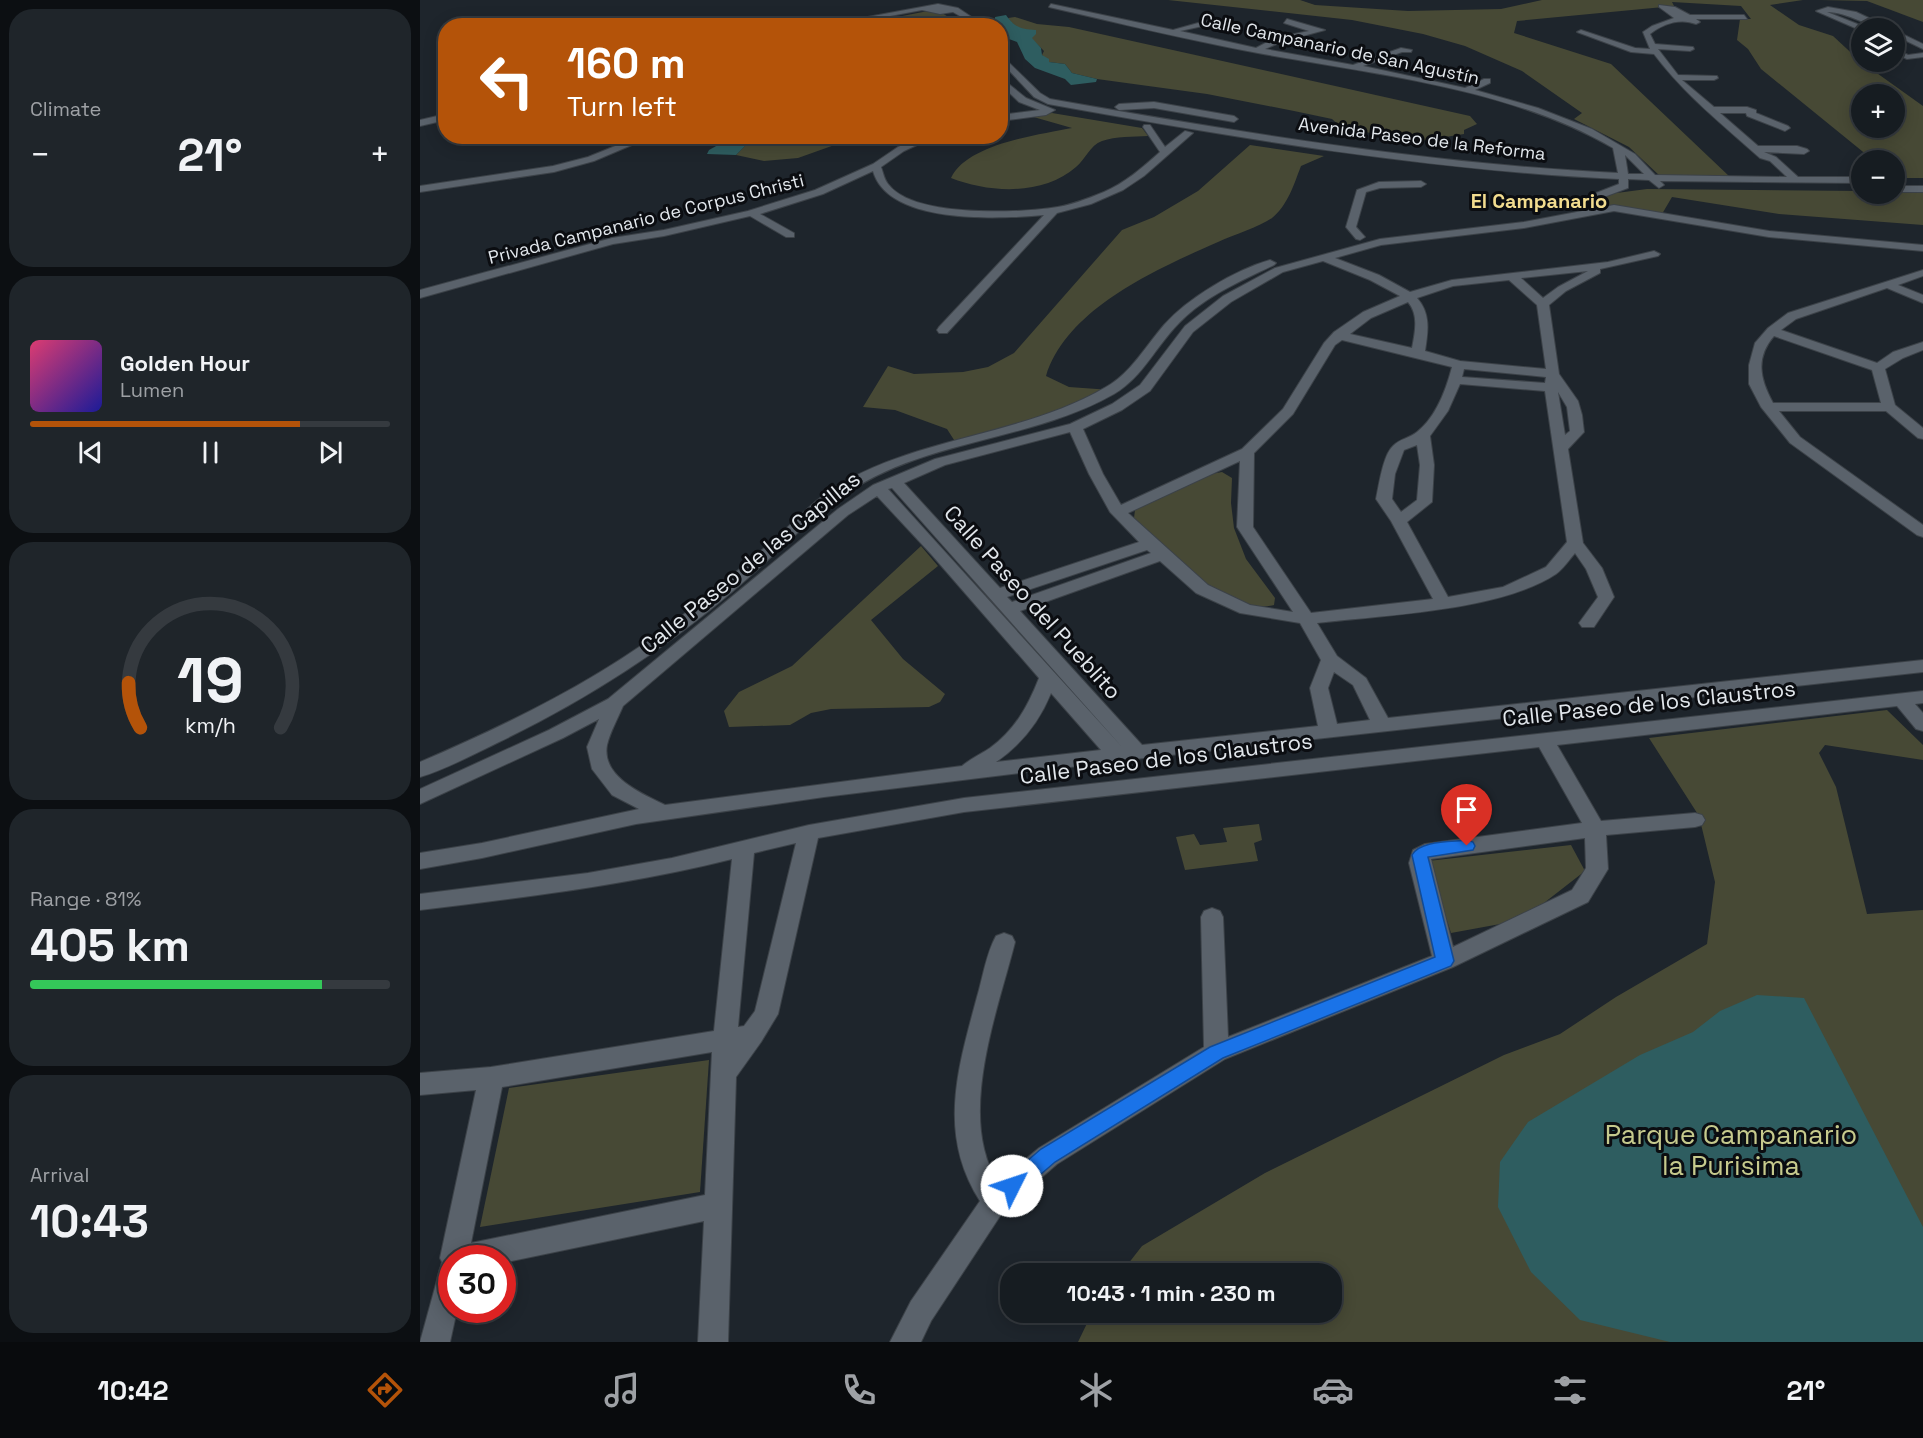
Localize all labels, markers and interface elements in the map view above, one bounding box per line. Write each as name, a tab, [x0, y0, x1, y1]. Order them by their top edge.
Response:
street label: Calle Campanario de San Agustín	[1199, 8, 1482, 89]
map controls	[1851, 18, 1905, 204]
button: layers	[1851, 18, 1905, 72]
text: 160 m	[567, 37, 686, 90]
icon: left	[468, 42, 546, 120]
button: +	[1851, 84, 1905, 138]
text: Turn left	[567, 89, 677, 124]
text: Climate	[30, 96, 101, 122]
street label: Avenida Paseo de la Reforma	[1297, 112, 1547, 165]
text: 21°	[178, 127, 242, 184]
text: −	[30, 134, 50, 176]
text: +	[370, 134, 390, 176]
button: −	[1851, 150, 1905, 204]
street label: Privada Campanario de Corpus Christi	[486, 168, 806, 269]
district label: El Campanario	[1471, 188, 1607, 214]
text: Golden Hour	[120, 349, 250, 377]
text: Lumen	[120, 377, 184, 403]
icon: previous	[74, 436, 107, 469]
icon: pause	[194, 436, 227, 469]
icon: next	[314, 436, 347, 469]
street label: Calle Paseo de las Capillas	[634, 465, 866, 659]
street label: Calle Paseo del Pueblito	[938, 499, 1128, 705]
text: 19	[177, 641, 243, 720]
street label: Calle Paseo de los Claustros	[1501, 674, 1797, 732]
text: km/h	[184, 712, 236, 739]
street label: Calle Paseo de los Claustros	[1018, 726, 1314, 790]
pin	[1441, 784, 1492, 846]
icon: arrive	[1450, 793, 1483, 826]
text: Range · 81%	[30, 886, 141, 912]
text: 405 km	[30, 917, 190, 974]
park label: Parque Campanario la Purisima	[1605, 1117, 1857, 1183]
position arrow	[980, 1154, 1044, 1218]
text: Arrival	[30, 1162, 89, 1188]
text: 10:43	[30, 1193, 149, 1250]
speed limit sign: 30	[438, 1245, 516, 1323]
text: 10:43 · 1 min · 230 m	[1067, 1279, 1275, 1307]
icon: directions	[364, 1369, 406, 1411]
icon: music	[601, 1369, 643, 1411]
icon: phone	[838, 1369, 880, 1411]
icon: climate	[1075, 1369, 1117, 1411]
icon: car	[1312, 1369, 1354, 1411]
icon: filters	[1549, 1369, 1591, 1411]
text: 10:42	[98, 1373, 169, 1408]
text: 21°	[1787, 1373, 1825, 1408]

